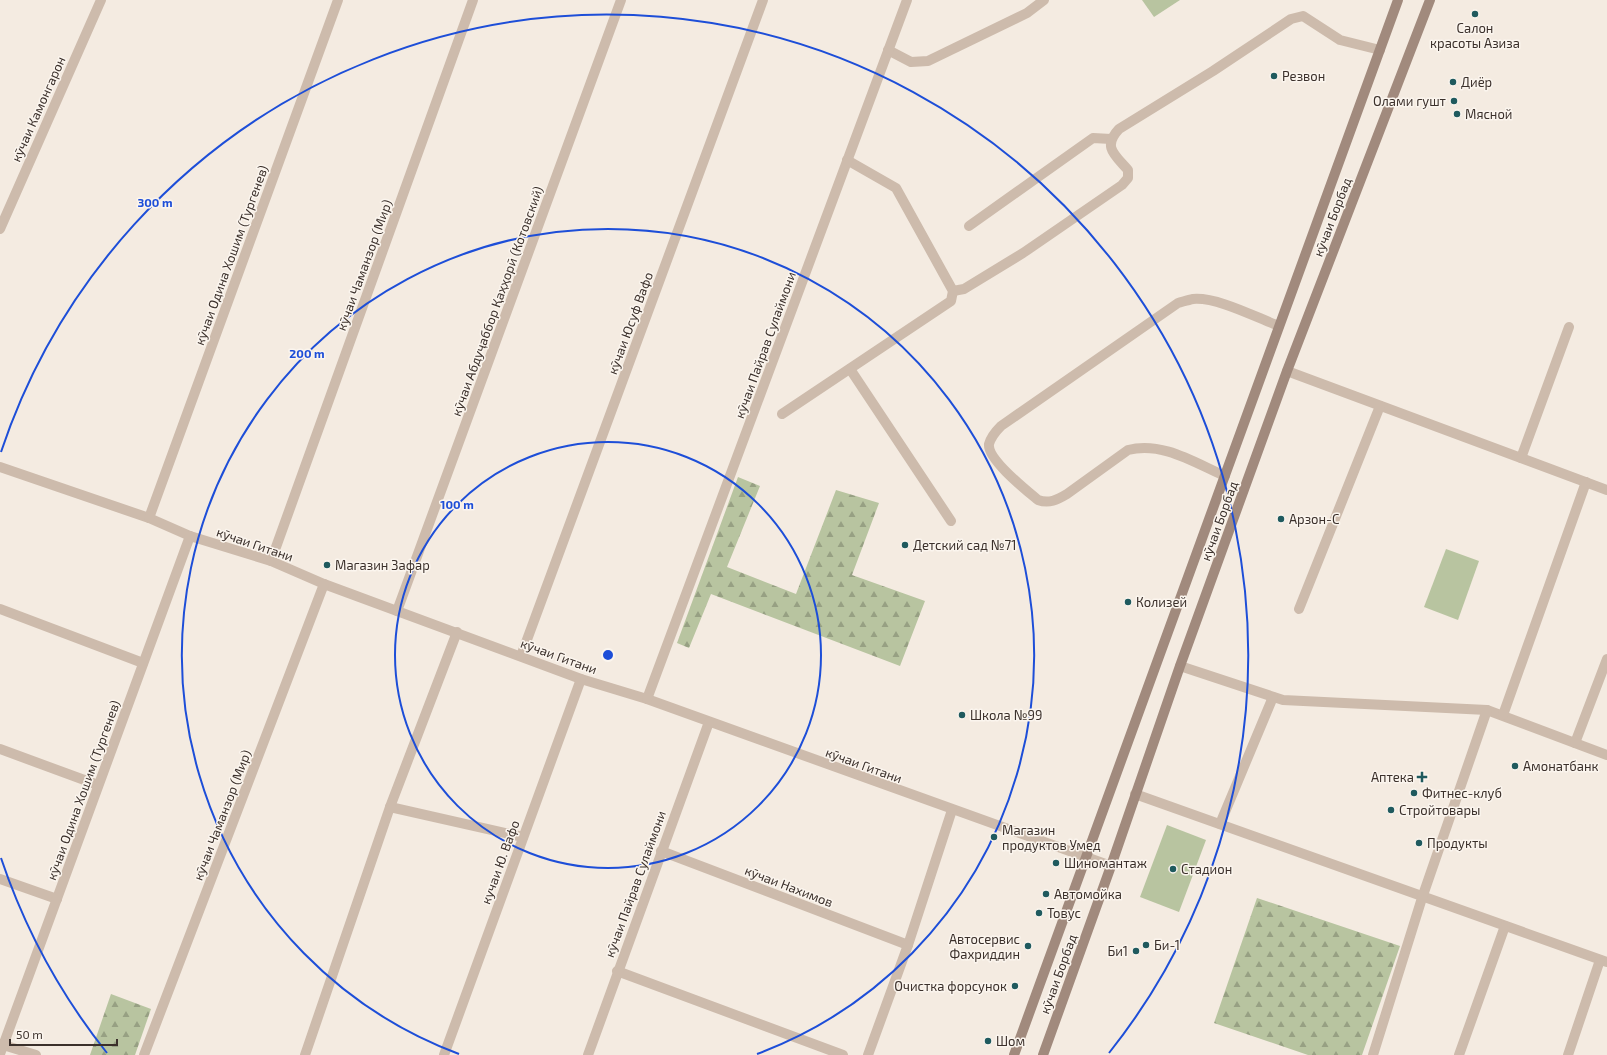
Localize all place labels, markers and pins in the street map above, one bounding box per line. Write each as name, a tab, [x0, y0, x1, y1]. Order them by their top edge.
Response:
marker: Салон красоты Азиза	[1470, 9, 1480, 19]
place label: Салон красоты Азиза	[1430, 20, 1520, 51]
place label: Резвон	[1282, 68, 1325, 84]
marker: Резвон	[1269, 71, 1279, 81]
place label: Диëр	[1461, 74, 1492, 90]
marker: Диëр	[1448, 77, 1458, 87]
place label: Олами гушт	[1373, 93, 1447, 109]
marker: Олами гушт	[1449, 96, 1459, 106]
place label: Мясной	[1465, 106, 1512, 122]
marker: Мясной	[1452, 109, 1462, 119]
place label: Арзон-С	[1289, 511, 1339, 527]
marker: Арзон-С	[1276, 514, 1286, 524]
place label: Детский сад №71	[913, 537, 1016, 553]
marker: Детский сад №71	[900, 540, 910, 550]
place label: Магазин Зафар	[335, 557, 430, 573]
marker: Магазин Зафар	[322, 560, 332, 570]
place label: Колизей	[1136, 594, 1187, 610]
marker: Колизей	[1123, 597, 1133, 607]
centre of rings	[601, 648, 615, 662]
place label: Школа №99	[970, 707, 1042, 723]
marker: Школа №99	[957, 710, 967, 720]
place label: Амонатбанк	[1523, 758, 1599, 774]
marker: Амонатбанк	[1510, 761, 1520, 771]
place label: Аптека	[1371, 769, 1414, 785]
marker: Аптека	[1417, 772, 1427, 782]
place label: Фитнес-клуб	[1422, 785, 1502, 801]
marker: Фитнес-клуб	[1409, 788, 1419, 798]
place label: Стройтовары	[1399, 802, 1480, 818]
marker: Стройтовары	[1386, 805, 1396, 815]
place label: Магазин продуктов Умед	[1002, 822, 1101, 853]
marker: Магазин продуктов Умед	[989, 832, 999, 842]
place label: Продукты	[1427, 835, 1488, 851]
marker: Продукты	[1414, 838, 1424, 848]
place label: Шиномантаж	[1064, 855, 1147, 871]
marker: Шиномантаж	[1051, 858, 1061, 868]
place label: Стадион	[1181, 861, 1232, 877]
marker: Стадион	[1168, 864, 1178, 874]
place label: Автомойка	[1054, 886, 1122, 902]
marker: Автомойка	[1041, 889, 1051, 899]
place label: Товус	[1047, 905, 1081, 921]
marker: Товус	[1034, 908, 1044, 918]
place label: Автосервис Фахриддин	[949, 931, 1020, 962]
place label: Би-1	[1154, 937, 1180, 953]
marker: Би-1	[1141, 940, 1151, 950]
marker: Автосервис Фахриддин	[1023, 941, 1033, 951]
place label: Би1	[1107, 943, 1128, 959]
marker: Би1	[1131, 946, 1141, 956]
place label: Очистка форсунок	[894, 978, 1007, 994]
marker: Очистка форсунок	[1010, 981, 1020, 991]
place label: Шом	[996, 1033, 1025, 1049]
marker: Шом	[983, 1036, 993, 1046]

